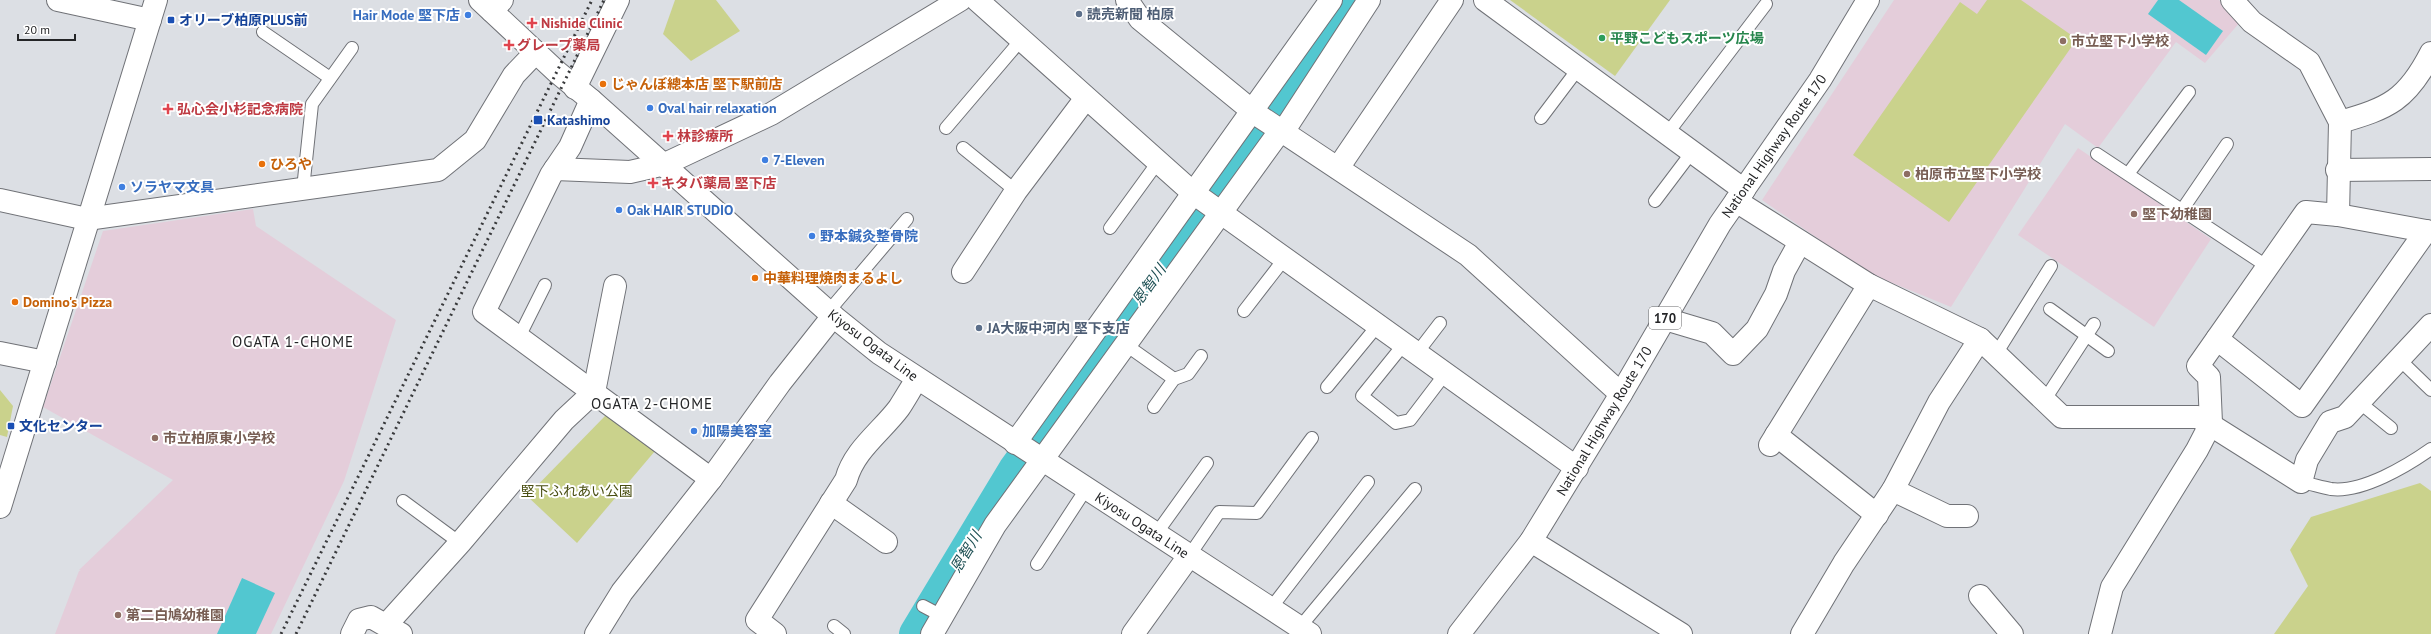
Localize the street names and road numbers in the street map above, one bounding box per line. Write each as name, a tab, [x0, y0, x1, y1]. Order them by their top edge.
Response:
street label: National Highway Route 170	[1718, 70, 1831, 221]
street label: Kiyosu Ogata Line	[824, 305, 922, 385]
road number: 170	[1649, 307, 1681, 329]
street label: National Highway Route 170	[1552, 343, 1656, 499]
street label: Kiyosu Ogata Line	[1092, 488, 1192, 562]

